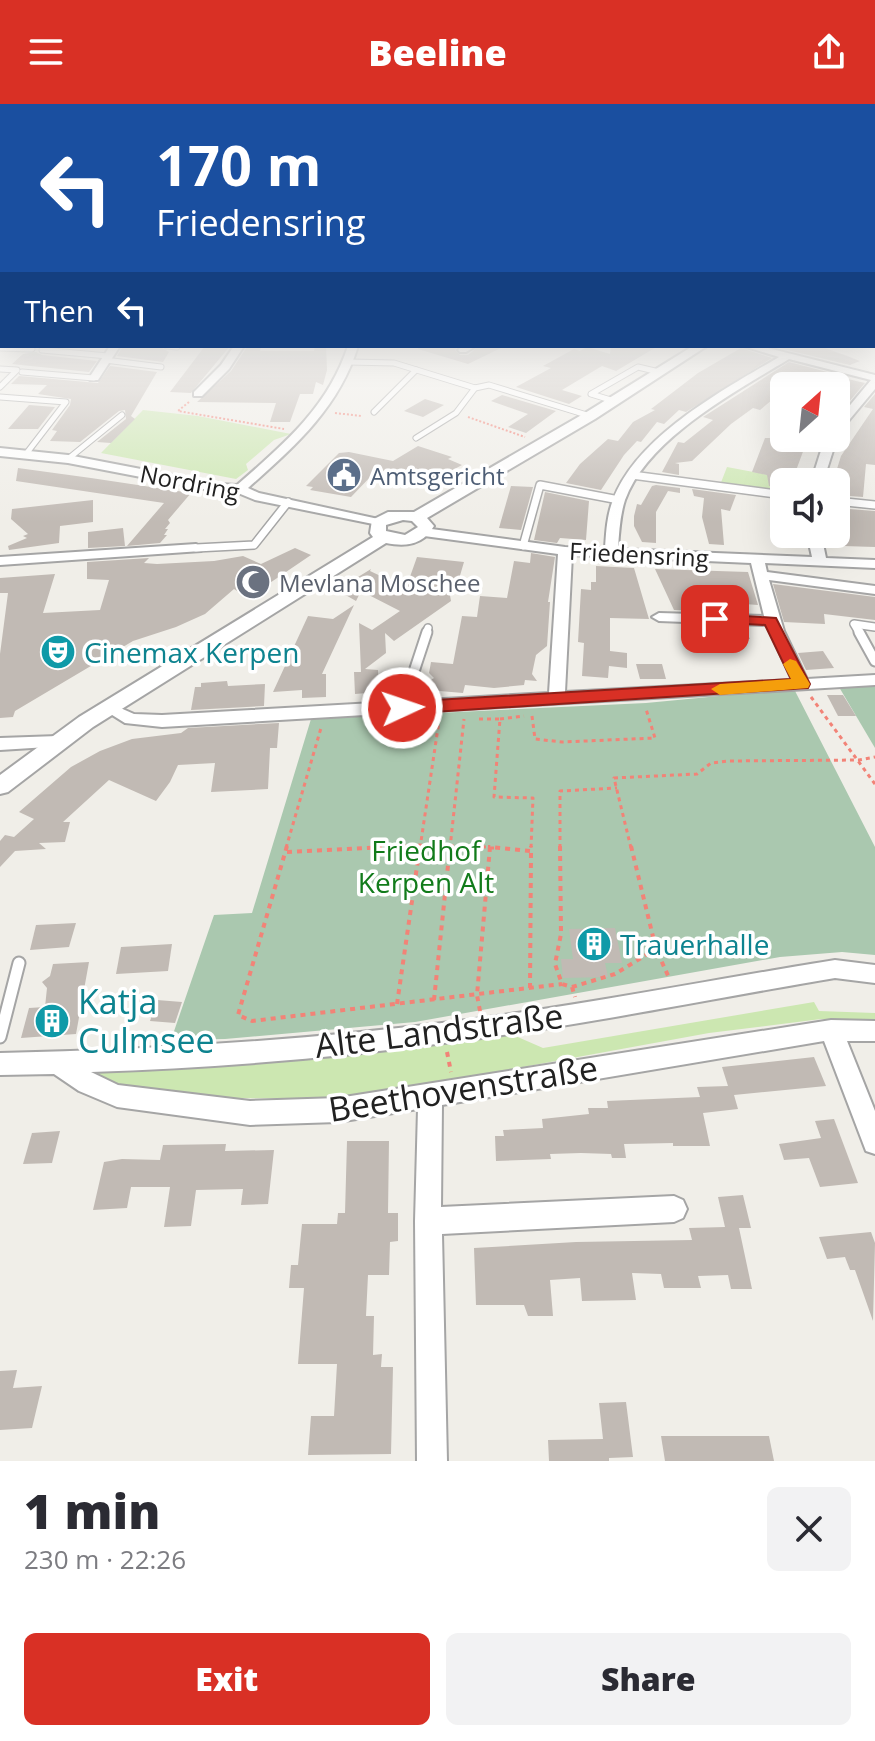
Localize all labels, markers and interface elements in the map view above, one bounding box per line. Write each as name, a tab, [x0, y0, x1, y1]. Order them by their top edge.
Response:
text: Beeline	[368, 28, 507, 77]
icon: menu	[24, 30, 68, 74]
icon: share	[807, 30, 851, 74]
text: 170 m	[156, 126, 322, 202]
icon: left	[24, 136, 128, 240]
text: Friedensring	[156, 198, 366, 247]
icon: left	[110, 288, 154, 332]
text: Then	[24, 290, 94, 331]
north arrow	[770, 372, 850, 452]
map controls	[770, 372, 850, 548]
street label: Nordring	[137, 456, 243, 508]
public building icon: Amtsgericht	[325, 456, 363, 494]
place label: Amtsgericht	[370, 459, 505, 492]
button: sound	[770, 468, 850, 548]
street label: Friedensring	[568, 534, 710, 574]
mosque icon: Mevlana Moschee	[234, 563, 272, 601]
place label: Mevlana Moschee	[279, 566, 480, 599]
pin	[681, 585, 749, 653]
icon: arrive	[693, 597, 737, 641]
theatre icon: Cinemax Kerpen	[39, 633, 77, 671]
place label: Cinemax Kerpen	[84, 633, 299, 671]
position arrow	[360, 666, 444, 750]
park label: Friedhof Kerpen Alt	[358, 831, 494, 901]
building icon: Trauerhalle	[575, 925, 613, 963]
place label: Trauerhalle	[620, 925, 769, 963]
place label: Katja Culmsee	[78, 978, 215, 1063]
street label: Alte Landstraße	[312, 992, 566, 1068]
building icon: Katja Culmsee	[33, 1002, 71, 1040]
street label: Beethovenstraße	[325, 1044, 601, 1132]
text: 1 min	[24, 1478, 160, 1543]
button: close	[767, 1487, 851, 1571]
text: 230 m · 22:26	[24, 1541, 186, 1577]
button: Exit	[24, 1633, 430, 1725]
button: Share	[446, 1633, 851, 1725]

